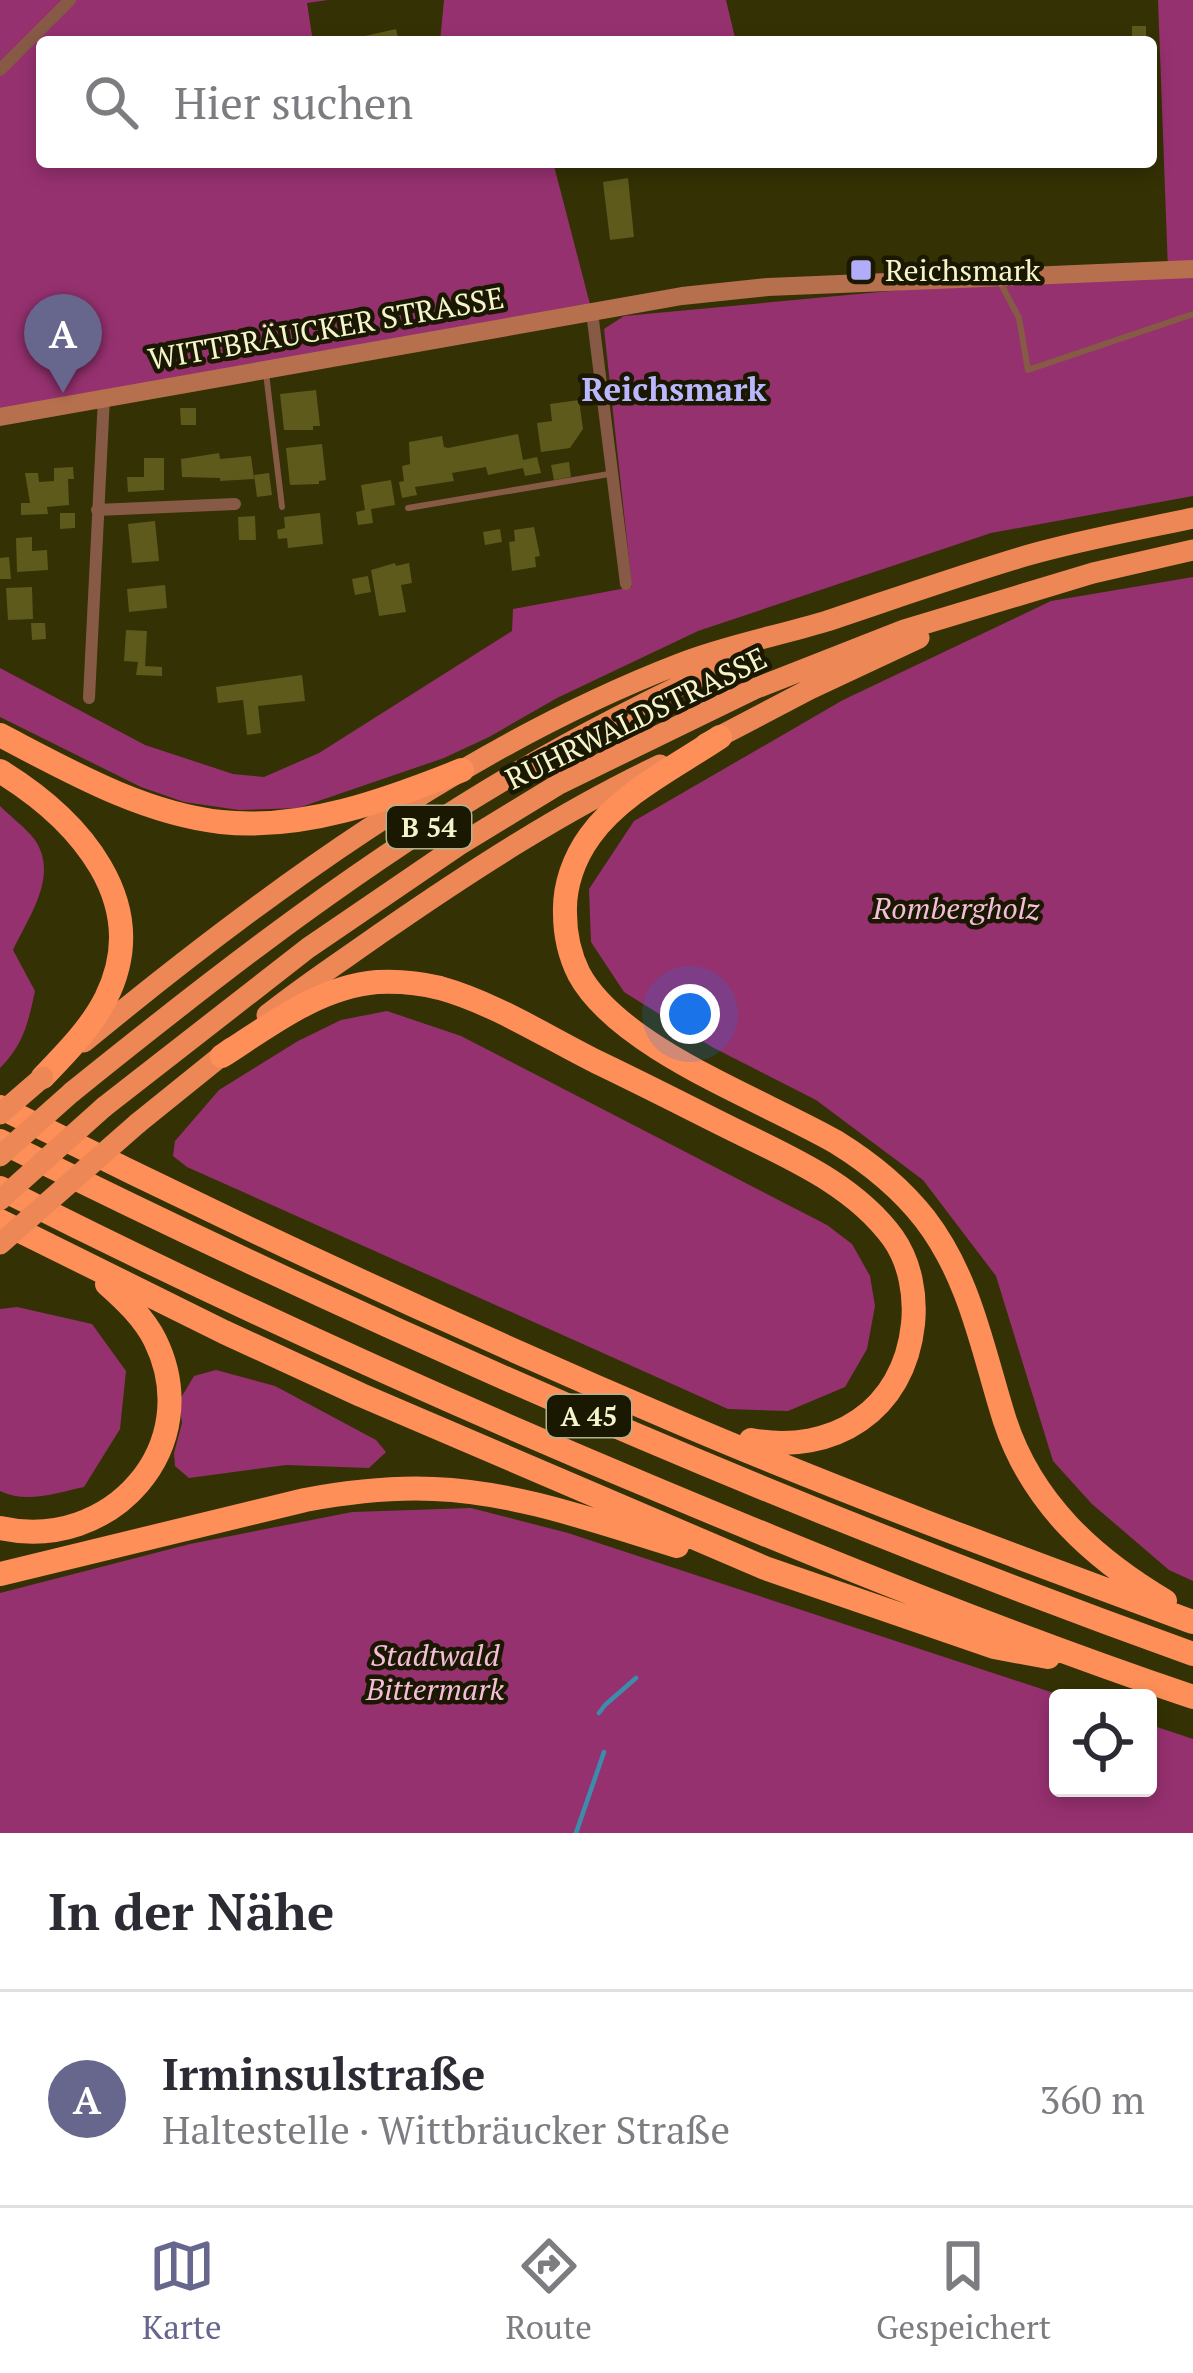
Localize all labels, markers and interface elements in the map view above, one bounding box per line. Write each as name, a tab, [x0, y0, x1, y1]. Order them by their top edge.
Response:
search box	[36, 36, 1157, 168]
icon: search	[78, 69, 144, 135]
text: Hier suchen	[174, 72, 413, 132]
place label: Reichsmark	[885, 250, 1041, 290]
marker: Reichsmark	[848, 257, 874, 283]
street label: WITTBRÄUCKER STRASSE	[145, 277, 507, 379]
pin: A	[24, 294, 102, 393]
district label: Reichsmark	[581, 367, 767, 410]
street label: RUHRWALDSTRASSE	[499, 637, 773, 799]
road number: B 54	[387, 806, 471, 848]
park label: Rombergholz	[872, 888, 1040, 928]
your location	[660, 984, 720, 1044]
road number: A 45	[547, 1395, 631, 1437]
park label: Stadtwald Bittermark	[365, 1635, 505, 1709]
map controls	[1049, 1689, 1157, 1797]
button: locate	[1049, 1689, 1157, 1797]
text: In der Nähe	[48, 1877, 334, 1945]
text: Irminsulstraße	[162, 2043, 485, 2103]
text: A	[73, 2073, 101, 2125]
text: 360 m	[1040, 2073, 1145, 2125]
text: Haltestelle · Wittbräucker Straße	[162, 2103, 730, 2155]
tab: Karte	[142, 2233, 221, 2348]
tab: Route	[505, 2233, 592, 2348]
tab: Gespeichert	[876, 2233, 1051, 2348]

